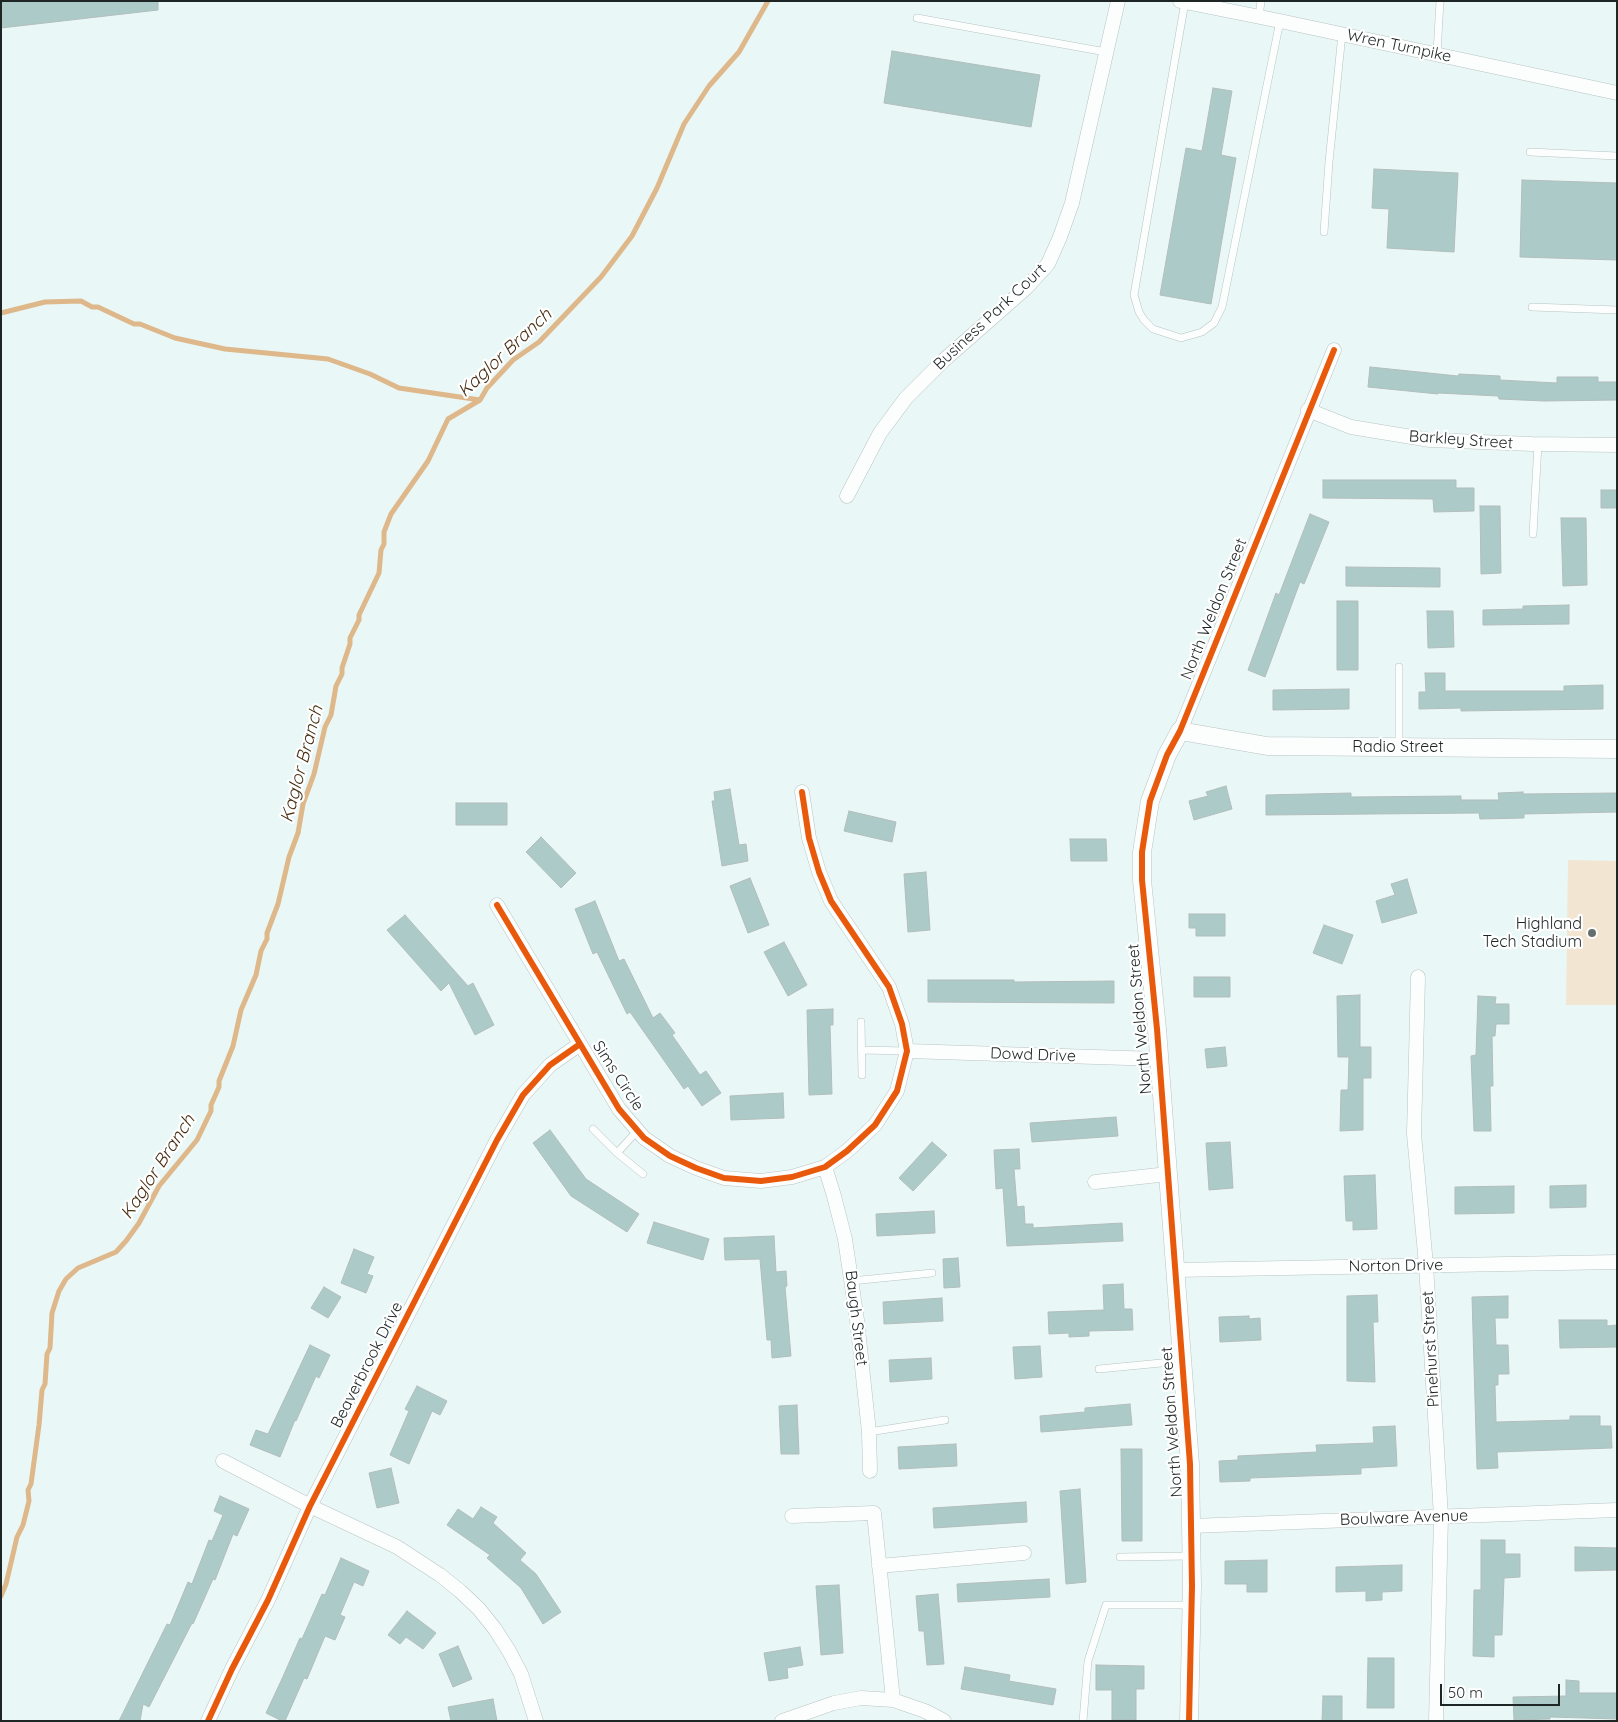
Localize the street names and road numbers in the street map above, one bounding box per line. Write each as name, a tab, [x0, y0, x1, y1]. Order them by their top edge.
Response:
street label: Wren Turnpike	[1345, 26, 1453, 66]
street label: Business Park Court	[930, 260, 1050, 374]
street label: Barkley Street	[1408, 427, 1514, 453]
street label: North Weldon Street	[1177, 535, 1251, 683]
street label: Radio Street	[1352, 737, 1444, 757]
street label: North Weldon Street	[1124, 943, 1156, 1095]
street label: Sims Circle	[588, 1037, 648, 1115]
street label: Dowd Drive	[990, 1044, 1076, 1066]
street label: Norton Drive	[1349, 1256, 1443, 1276]
street label: Baugh Street	[841, 1269, 871, 1367]
street label: Pinehurst Street	[1418, 1290, 1444, 1408]
street label: Beaverbrook Drive	[327, 1299, 407, 1431]
street label: North Weldon Street	[1157, 1346, 1187, 1498]
street label: Boulware Avenue	[1340, 1506, 1468, 1530]

